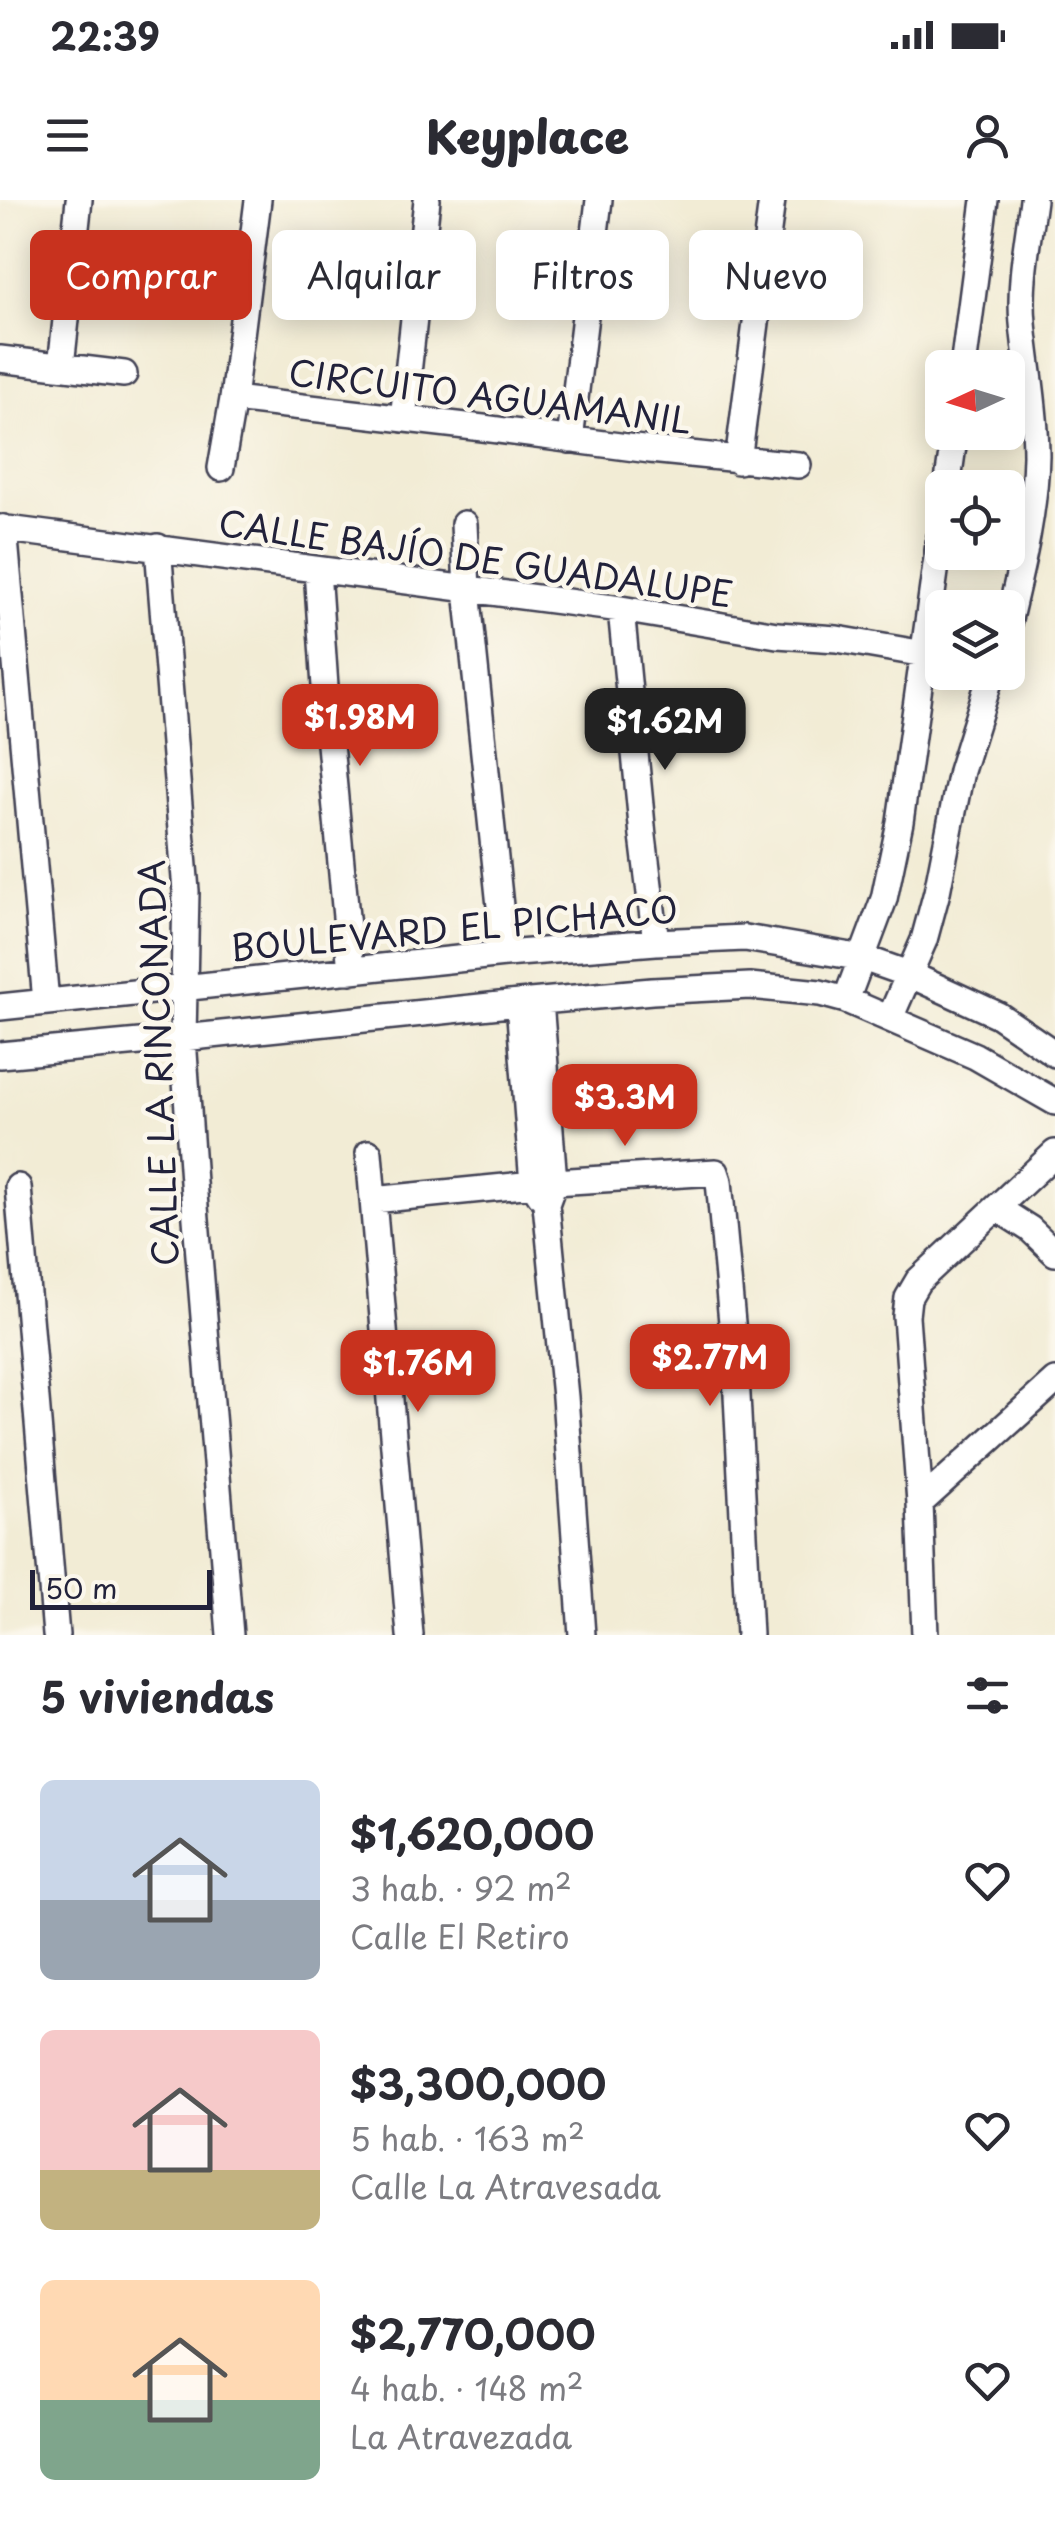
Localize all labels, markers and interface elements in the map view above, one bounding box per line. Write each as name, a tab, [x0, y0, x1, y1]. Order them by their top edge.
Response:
text: 22:39	[50, 7, 160, 64]
text: Keyplace	[426, 101, 629, 169]
icon: menu	[40, 108, 95, 163]
icon: person	[960, 108, 1015, 163]
chip: Comprar	[30, 230, 252, 320]
chip: Alquilar	[272, 230, 476, 320]
chip: Filtros	[496, 230, 669, 320]
chip: Nuevo	[689, 230, 863, 320]
street label: CIRCUITO AGUAMANIL	[286, 344, 694, 446]
north arrow	[925, 350, 1025, 450]
map controls	[925, 350, 1025, 690]
button: locate	[925, 470, 1025, 570]
street label: CALLE BAJÍO DE GUADALUPE	[215, 495, 737, 619]
button: layers	[925, 590, 1025, 690]
pin: $1.98M	[279, 684, 441, 769]
pin: $1.62M	[584, 688, 746, 773]
text: $1.98M	[304, 692, 416, 740]
text: $1.62M	[607, 696, 723, 744]
street label: CALLE LA RINCONADA	[123, 859, 191, 1267]
street label: BOULEVARD EL PICHACO	[228, 881, 680, 973]
pin: $3.3M	[555, 1064, 695, 1149]
text: $3.3M	[574, 1072, 676, 1120]
pin: $2.77M	[629, 1324, 791, 1409]
pin: $1.76M	[337, 1330, 499, 1415]
text: $2.77M	[652, 1332, 768, 1380]
text: $1.76M	[362, 1338, 474, 1386]
scale bar	[30, 1565, 212, 1610]
text: 50 m	[45, 1566, 118, 1609]
text: 5 viviendas	[40, 1664, 274, 1727]
icon: filters	[960, 1668, 1015, 1723]
text: $1,620,000	[350, 1801, 594, 1864]
icon: home	[120, 1820, 240, 1940]
icon: heart	[960, 1853, 1015, 1908]
text: 3 hab. · 92 m²	[350, 1864, 572, 1912]
text: Calle El Retiro	[350, 1912, 569, 1960]
text: $3,300,000	[350, 2051, 606, 2114]
icon: home	[120, 2070, 240, 2190]
icon: heart	[960, 2103, 1015, 2158]
text: 5 hab. · 163 m²	[350, 2114, 585, 2162]
text: Calle La Atravesada	[350, 2162, 661, 2210]
text: $2,770,000	[350, 2301, 596, 2364]
icon: home	[120, 2320, 240, 2440]
icon: heart	[960, 2353, 1015, 2408]
text: 4 hab. · 148 m²	[350, 2364, 583, 2412]
text: La Atravezada	[350, 2412, 572, 2460]

